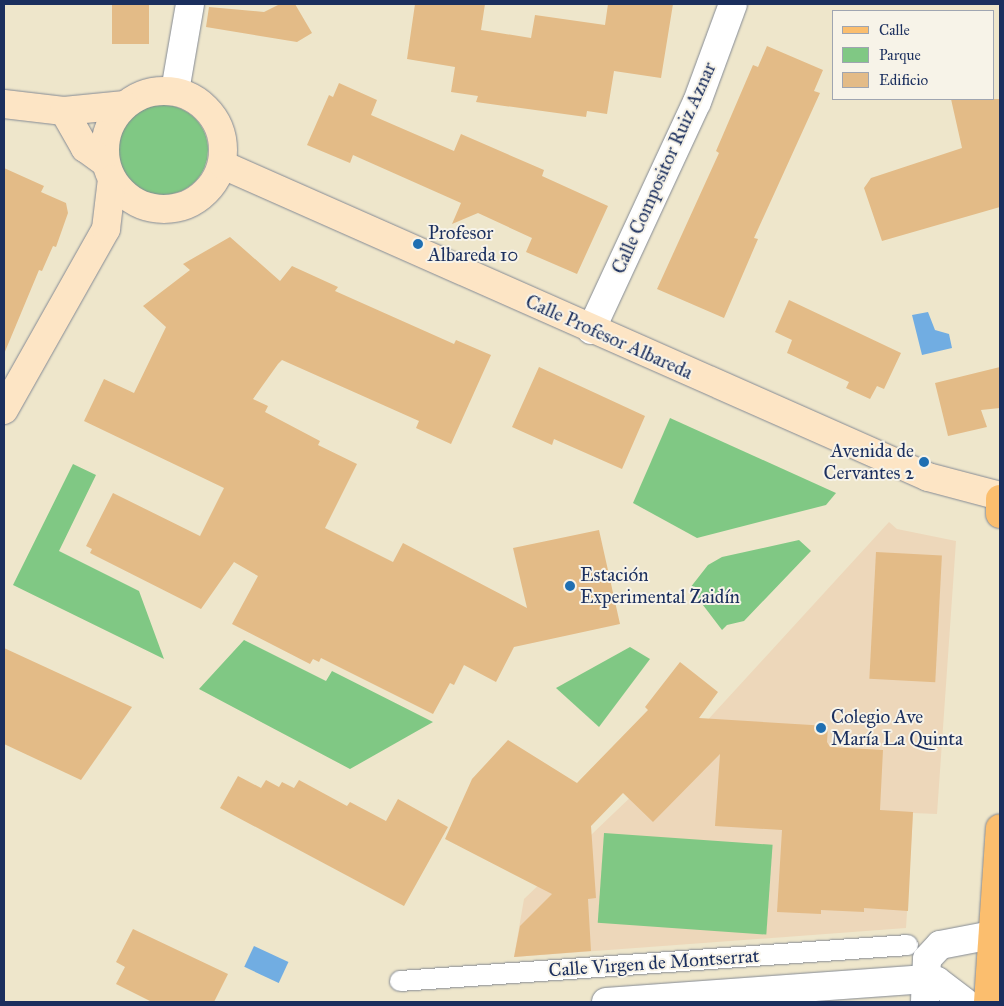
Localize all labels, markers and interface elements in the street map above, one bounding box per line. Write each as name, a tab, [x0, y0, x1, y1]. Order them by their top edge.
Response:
legend	[832, 10, 994, 100]
text: Calle	[879, 21, 910, 39]
text: Parque	[879, 46, 921, 64]
street label: Calle Compositor Ruiz Aznar	[607, 59, 721, 277]
text: Edificio	[879, 71, 928, 89]
place label: Profesor Albareda 10	[428, 222, 518, 266]
marker: Profesor Albareda 10	[412, 238, 424, 250]
street label: Calle Profesor Albareda	[522, 290, 696, 384]
place label: Avenida de Cervantes 2	[823, 440, 914, 484]
marker: Avenida de Cervantes 2	[918, 456, 930, 468]
place label: Estación Experimental Zaidín	[580, 564, 740, 608]
marker: Estación Experimental Zaidín	[564, 580, 576, 592]
place label: Colegio Ave María La Quinta	[831, 706, 963, 750]
marker: Colegio Ave María La Quinta	[815, 722, 827, 734]
street label: Calle Virgen de Montserrat	[548, 944, 760, 982]

